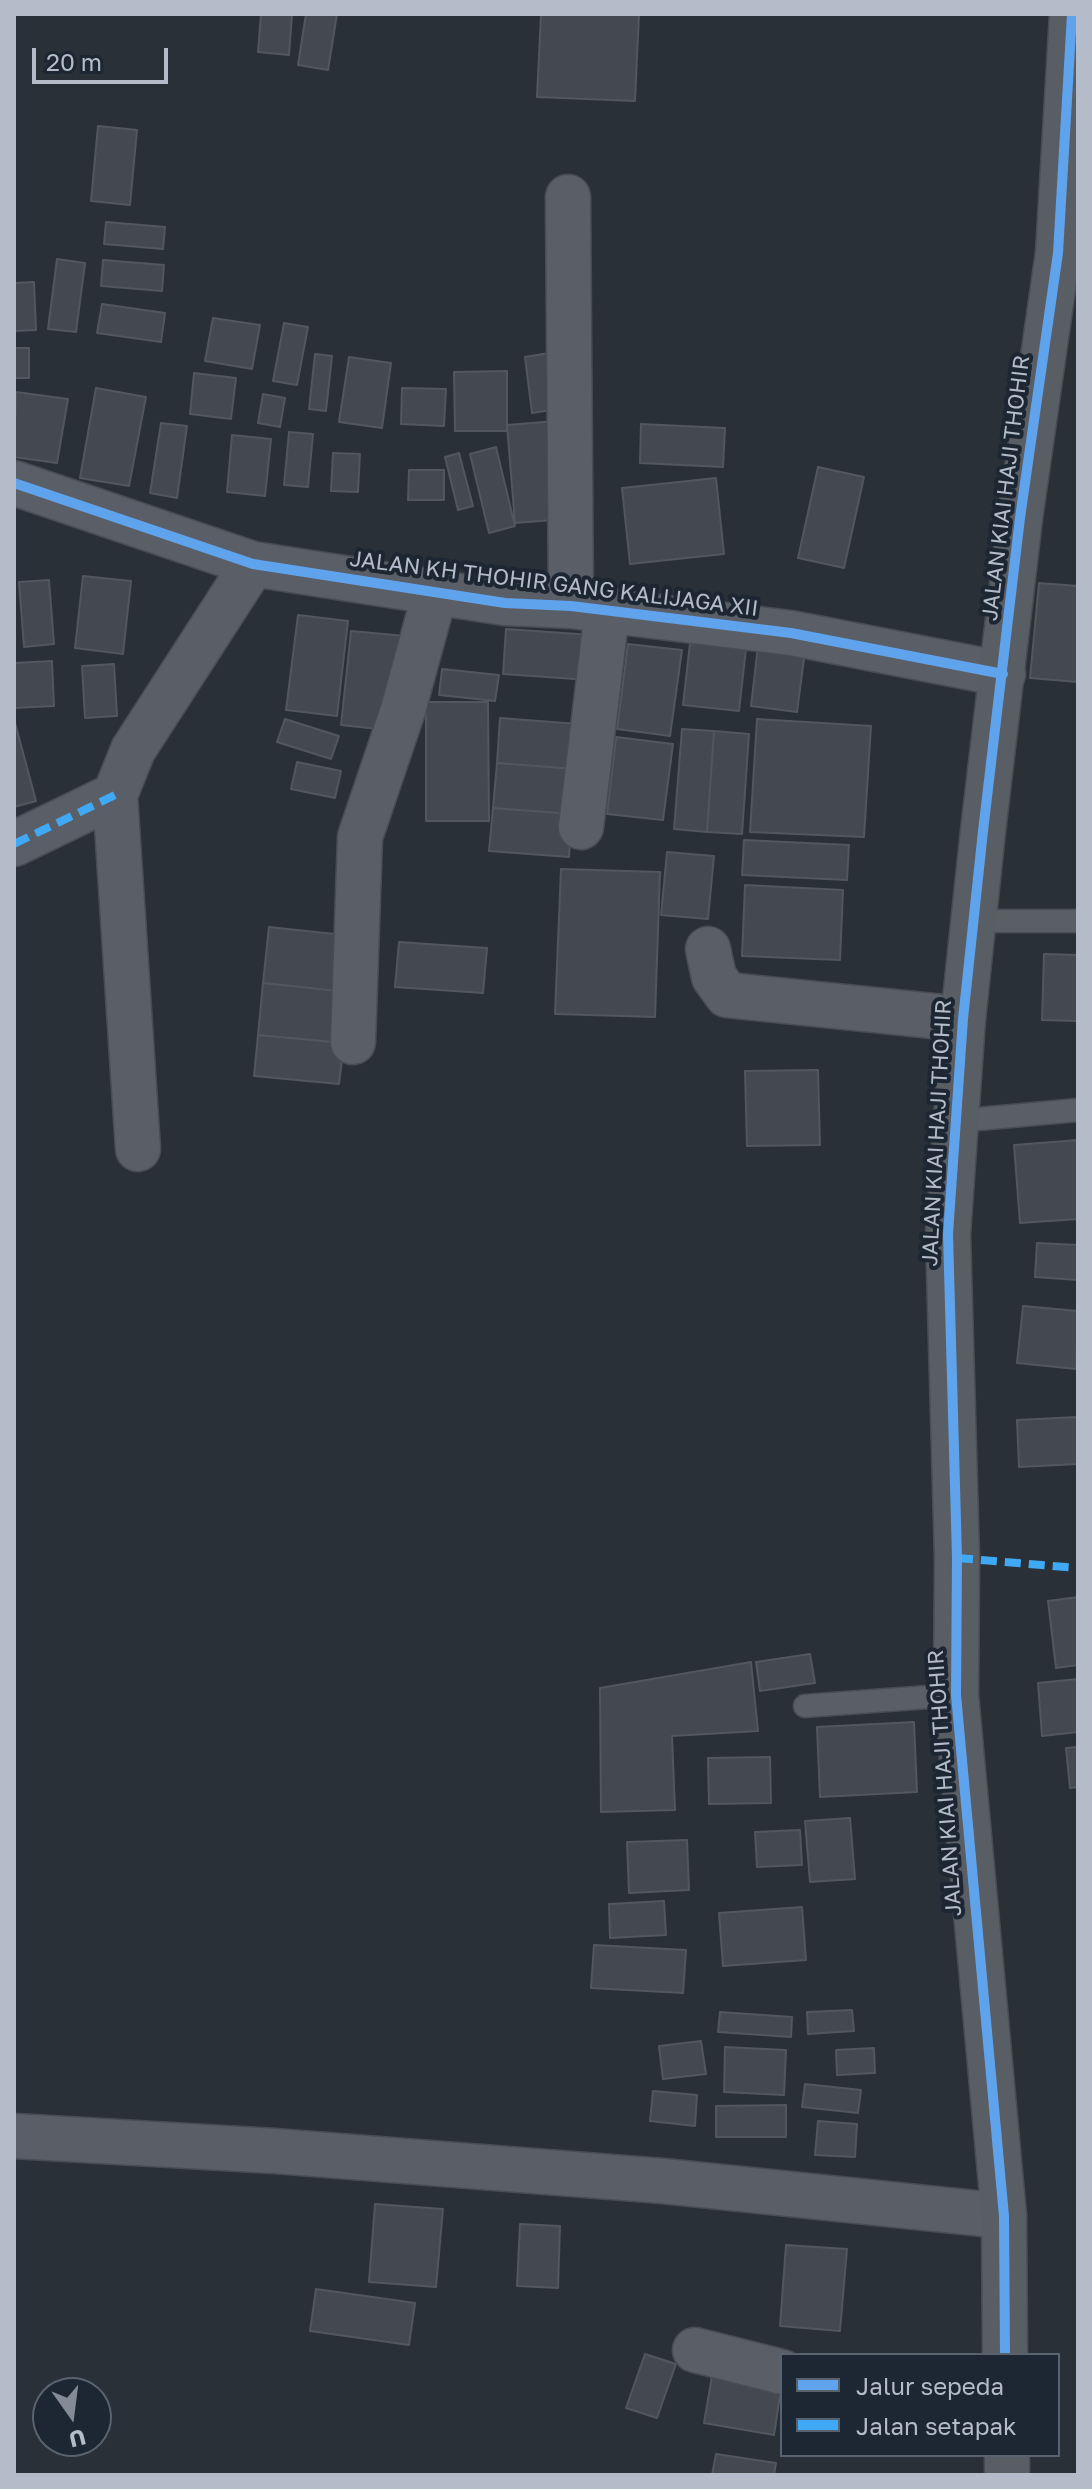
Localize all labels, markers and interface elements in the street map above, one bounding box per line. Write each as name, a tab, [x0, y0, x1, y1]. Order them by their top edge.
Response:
scale bar	[36, 32, 172, 82]
text: 20 m	[46, 47, 102, 76]
street label: JALAN KIAI HAJI THOHIR	[977, 354, 1035, 622]
street label: JALAN KH THOHIR GANG KALIJAGA XII	[348, 546, 760, 622]
street label: JALAN KIAI HAJI THOHIR	[917, 999, 957, 1267]
street label: JALAN KIAI HAJI THOHIR	[923, 1649, 967, 1917]
legend	[780, 2353, 1060, 2457]
text: Jalur sepeda	[856, 2371, 1004, 2400]
north arrow	[32, 2377, 112, 2457]
text: Jalan setapak	[856, 2411, 1017, 2440]
text: U	[66, 2424, 89, 2454]

